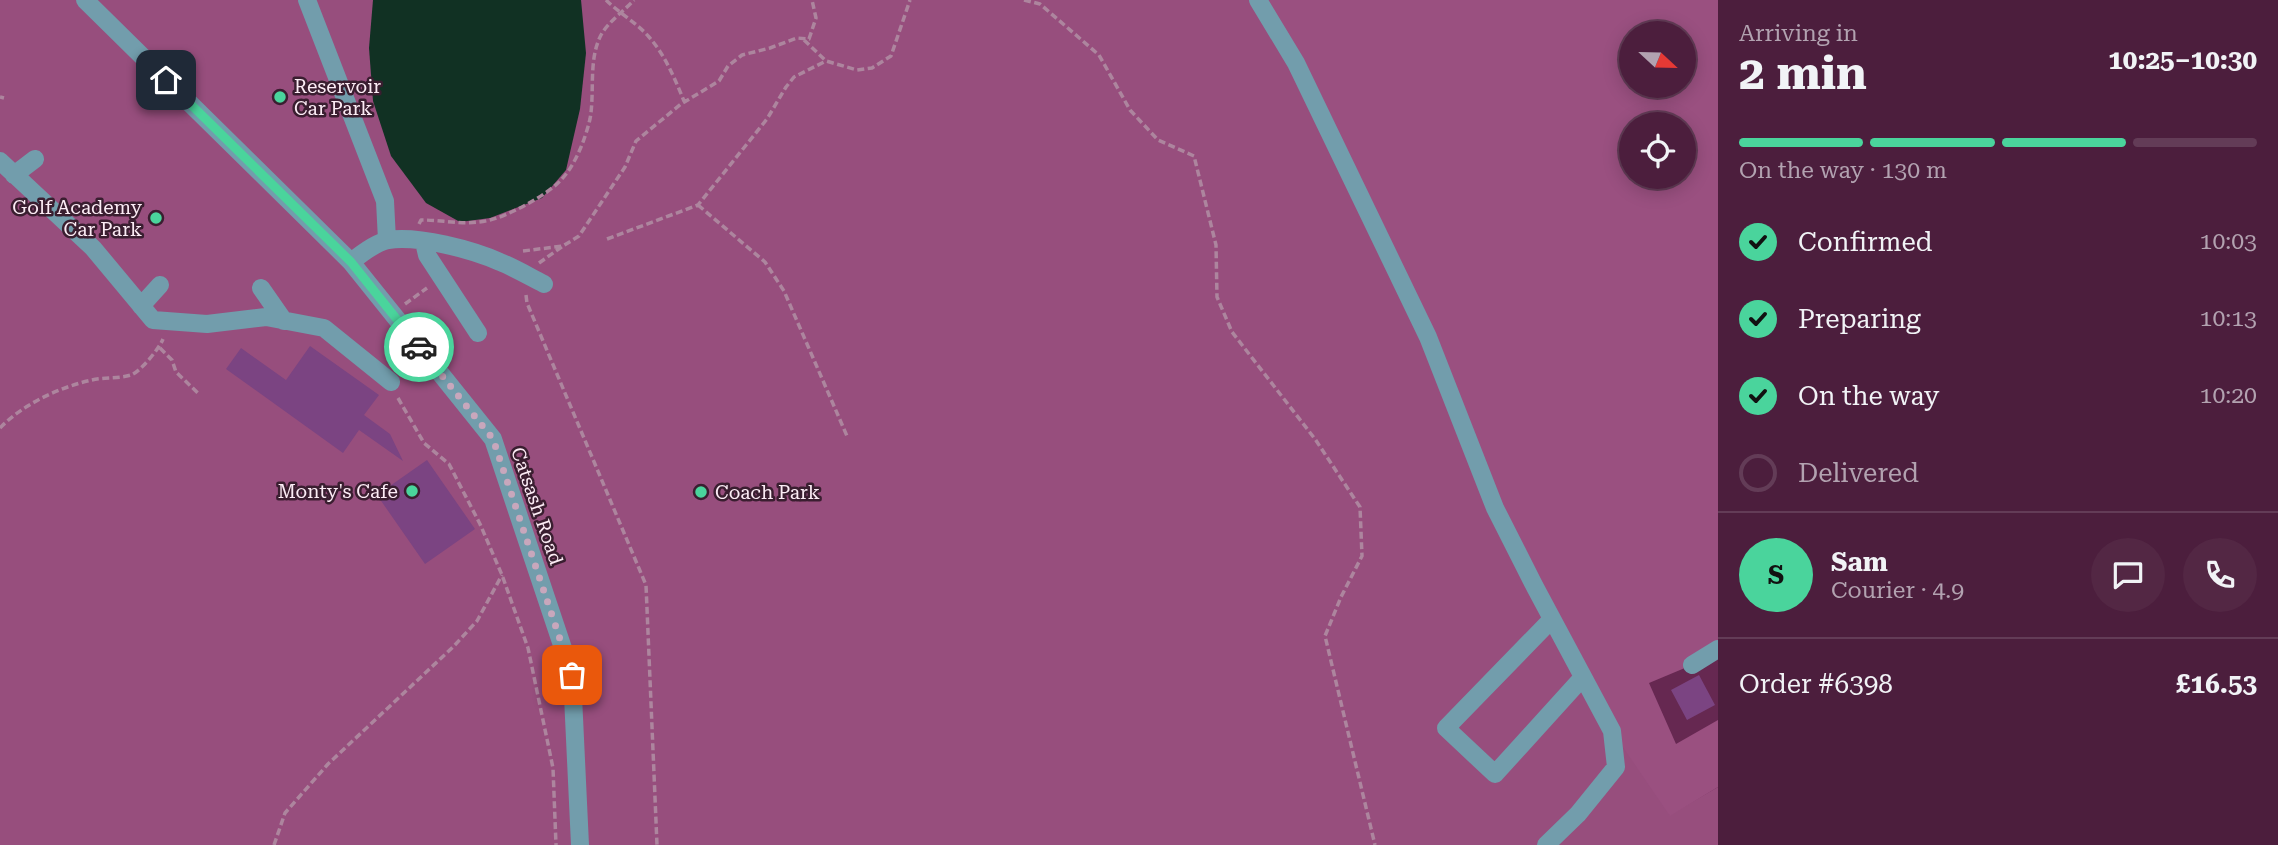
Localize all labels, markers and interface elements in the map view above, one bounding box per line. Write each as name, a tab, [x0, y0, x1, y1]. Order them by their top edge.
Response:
text: Arriving in	[1739, 20, 1858, 47]
north arrow	[1619, 21, 1696, 98]
map controls	[1619, 21, 1696, 189]
text: 10:25–10:30	[2108, 45, 2257, 75]
text: 2 min	[1739, 46, 1867, 100]
pin	[136, 50, 196, 110]
icon: home	[147, 61, 185, 99]
place label: Reservoir Car Park	[294, 75, 381, 120]
marker: Reservoir Car Park	[272, 89, 288, 105]
button: locate	[1619, 112, 1696, 189]
text: On the way · 130 m	[1739, 157, 1947, 184]
place label: Golf Academy Car Park	[12, 196, 143, 241]
marker: Golf Academy Car Park	[148, 210, 164, 226]
icon: check	[1739, 223, 1777, 261]
text: Confirmed	[1798, 227, 1933, 257]
text: 10:03	[2200, 228, 2257, 255]
icon: check	[1739, 300, 1777, 338]
text: Preparing	[1798, 304, 1921, 334]
text: 10:13	[2200, 305, 2257, 332]
courier	[384, 312, 454, 382]
icon: car	[400, 328, 438, 366]
icon: check	[1739, 377, 1777, 415]
text: On the way	[1798, 381, 1939, 411]
text: 10:20	[2200, 382, 2257, 409]
street label: Catsash Road	[506, 444, 568, 568]
text: Delivered	[1798, 458, 1919, 488]
place label: Monty's Cafe	[278, 480, 398, 503]
place label: Coach Park	[715, 481, 820, 504]
marker: Monty's Cafe	[404, 483, 420, 499]
marker: Coach Park	[693, 484, 709, 500]
button: chat	[2091, 538, 2165, 612]
button: phone	[2183, 538, 2257, 612]
text: Sam	[1831, 547, 1888, 577]
text: S	[1768, 560, 1784, 590]
text: Courier · 4.9	[1831, 577, 1964, 604]
pin	[542, 645, 602, 705]
icon: bag	[553, 656, 591, 694]
text: Order #6398	[1739, 669, 1893, 699]
text: £16.53	[2176, 669, 2257, 699]

